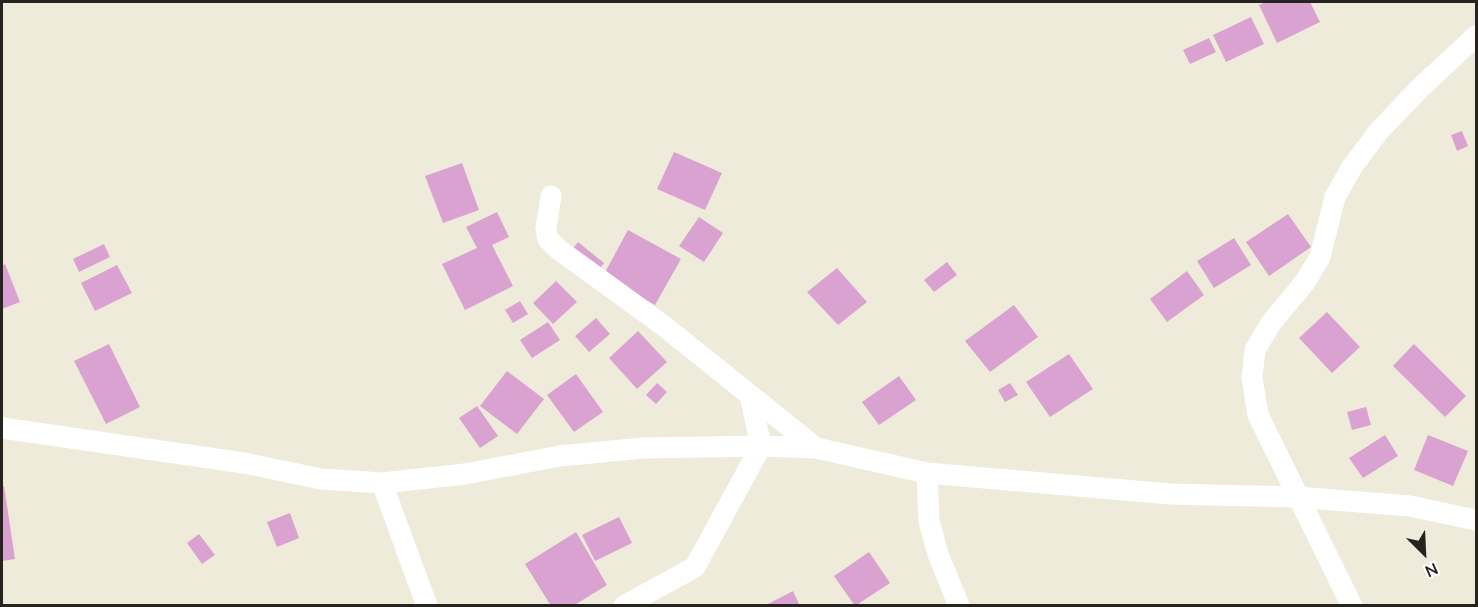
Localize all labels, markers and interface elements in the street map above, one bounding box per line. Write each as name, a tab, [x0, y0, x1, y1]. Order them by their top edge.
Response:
north arrow	[1394, 523, 1454, 583]
text: N	[1421, 557, 1441, 582]

